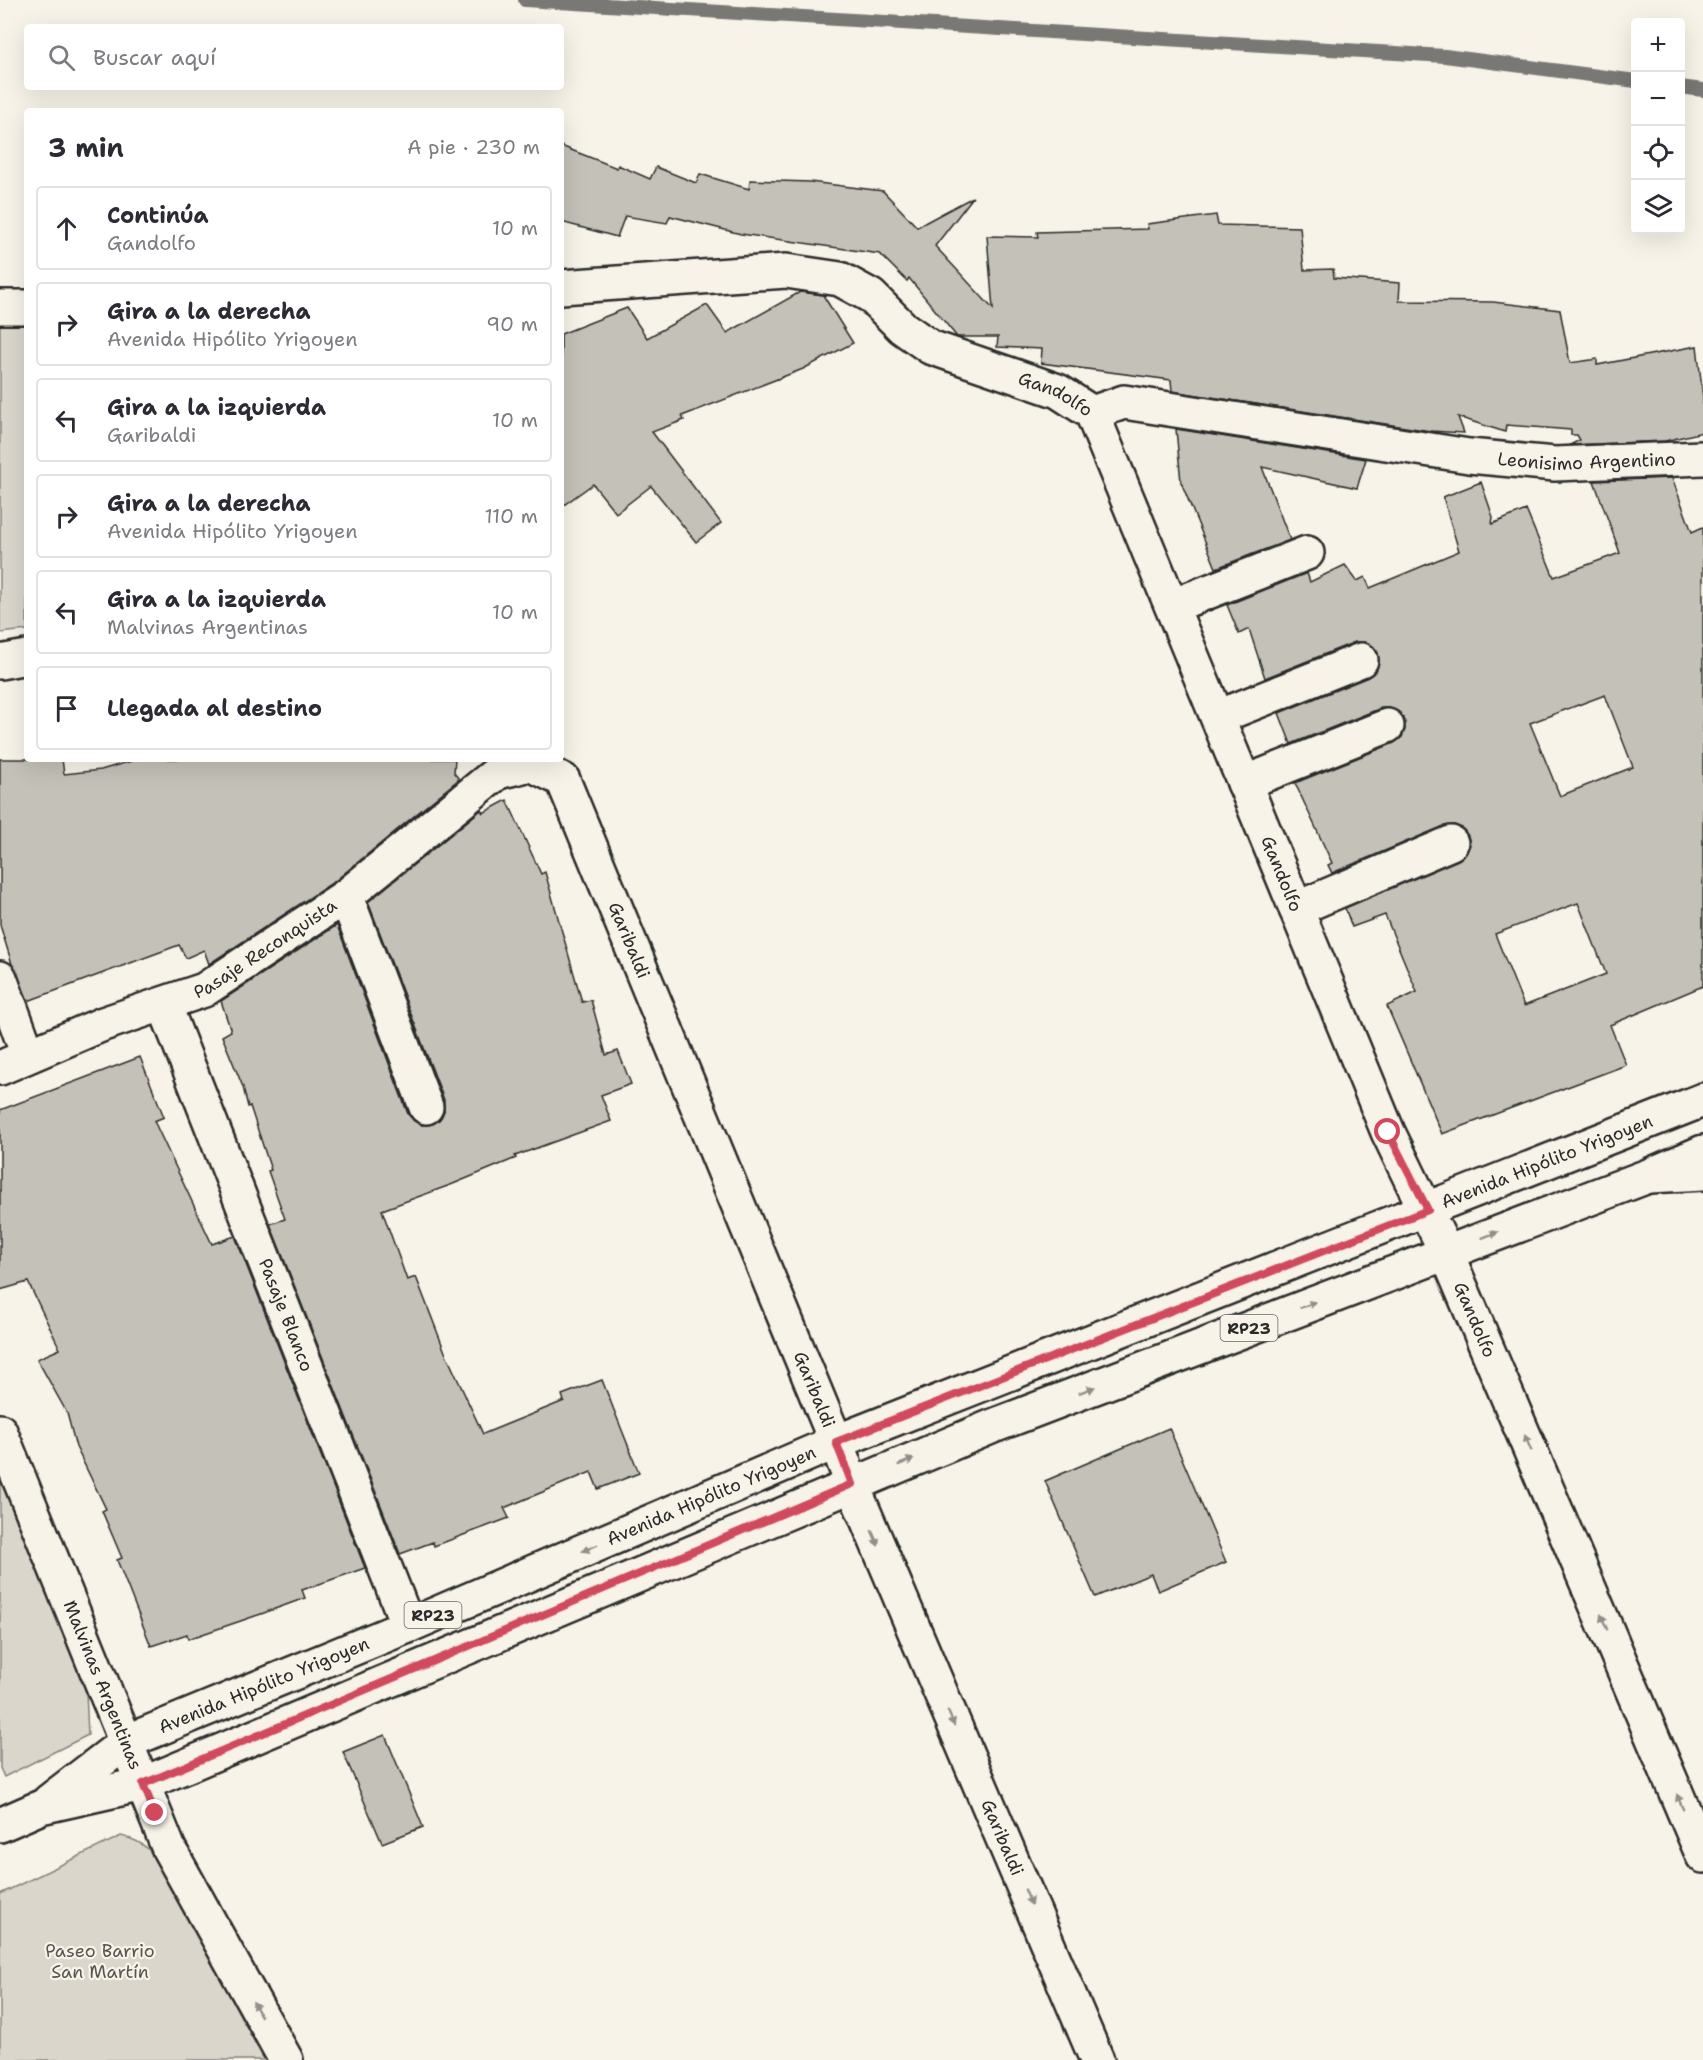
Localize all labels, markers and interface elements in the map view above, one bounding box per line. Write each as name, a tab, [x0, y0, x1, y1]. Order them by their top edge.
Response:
map controls	[1631, 18, 1685, 234]
button: +	[1631, 18, 1685, 72]
search box	[24, 24, 564, 90]
icon: search	[45, 41, 78, 74]
text: Buscar aquí	[93, 43, 216, 72]
button: −	[1631, 72, 1685, 126]
button: locate	[1631, 126, 1685, 180]
text: 3 min	[48, 130, 124, 165]
text: A pie · 230 m	[407, 134, 540, 160]
button: layers	[1631, 180, 1685, 234]
text: Continúa	[107, 201, 209, 230]
icon: ahead	[50, 212, 83, 245]
text: 10 m	[492, 215, 538, 241]
text: Gandolfo	[107, 230, 196, 256]
text: Gira a la derecha	[107, 297, 311, 326]
icon: right	[50, 308, 83, 341]
text: 90 m	[486, 311, 538, 337]
text: Avenida Hipólito Yrigoyen	[107, 326, 357, 352]
street label: Gandolfo	[1015, 366, 1097, 422]
text: Gira a la izquierda	[107, 393, 326, 422]
icon: left	[50, 404, 83, 437]
text: 10 m	[492, 407, 538, 433]
text: Garibaldi	[107, 422, 197, 448]
street label: Leonisimo Argentino	[1497, 447, 1676, 476]
text: Gira a la derecha	[107, 489, 311, 518]
icon: right	[50, 500, 83, 533]
text: 110 m	[484, 503, 538, 529]
text: Avenida Hipólito Yrigoyen	[107, 518, 357, 544]
text: Gira a la izquierda	[107, 585, 326, 614]
icon: left	[50, 596, 83, 629]
text: 10 m	[492, 599, 538, 625]
text: Malvinas Argentinas	[107, 614, 308, 640]
icon: arrive	[50, 692, 83, 725]
text: Llegada al destino	[107, 694, 322, 723]
street label: Gandolfo	[1255, 832, 1308, 915]
street label: Pasaje Reconquista	[191, 893, 341, 1005]
street label: Garibaldi	[603, 898, 656, 982]
street label: Avenida Hipólito Yrigoyen	[1438, 1109, 1656, 1214]
route start	[1374, 1118, 1400, 1144]
one-way arrow	[1481, 1230, 1499, 1240]
street label: Pasaje Blanco	[253, 1255, 319, 1375]
street label: Gandolfo	[1448, 1278, 1502, 1361]
one-way arrow	[1299, 1300, 1317, 1309]
road number: RP23	[1220, 1315, 1278, 1341]
street label: Garibaldi	[788, 1348, 841, 1431]
one-way arrow	[1078, 1385, 1096, 1394]
one-way arrow	[1523, 1434, 1532, 1451]
street label: Avenida Hipólito Yrigoyen	[603, 1440, 820, 1551]
one-way arrow	[897, 1457, 915, 1467]
one-way arrow	[870, 1530, 879, 1547]
one-way arrow	[580, 1543, 598, 1553]
street label: Malvinas Argentinas	[58, 1597, 148, 1773]
road number: RP23	[404, 1602, 462, 1628]
one-way arrow	[1599, 1613, 1609, 1631]
street label: Avenida Hipólito Yrigoyen	[155, 1631, 373, 1739]
one-way arrow	[946, 1709, 956, 1727]
one-way arrow	[1675, 1792, 1685, 1810]
street label: Garibaldi	[976, 1796, 1029, 1879]
route end	[141, 1799, 167, 1825]
one-way arrow	[1024, 1888, 1033, 1906]
park label: Paseo Barrio San Martín	[45, 1939, 155, 1984]
one-way arrow	[252, 2001, 263, 2017]

